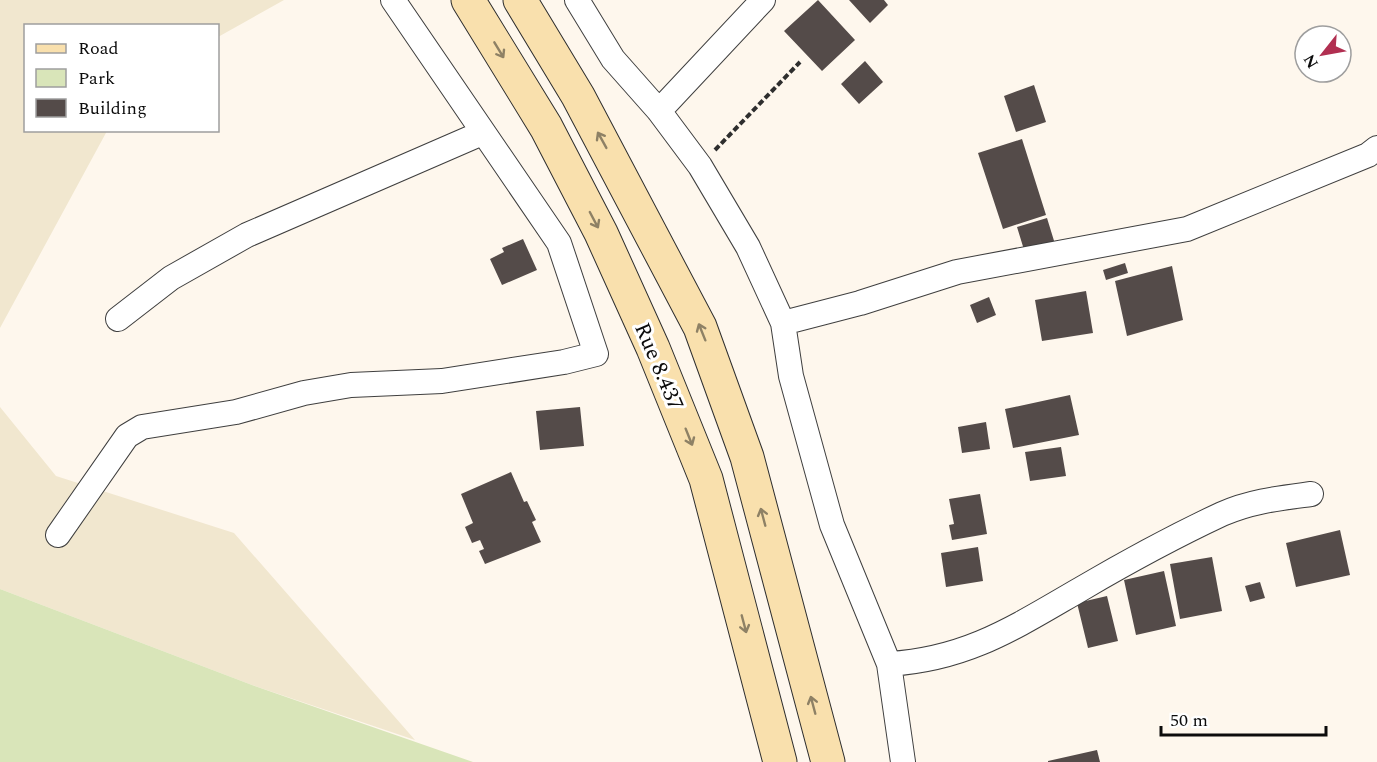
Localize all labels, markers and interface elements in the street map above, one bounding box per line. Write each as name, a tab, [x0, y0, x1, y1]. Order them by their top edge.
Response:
legend	[24, 24, 219, 132]
north arrow	[1293, 24, 1353, 84]
text: Road	[78, 35, 119, 62]
one-way arrow	[493, 41, 505, 58]
text: N	[1297, 49, 1325, 73]
text: Park	[78, 65, 115, 92]
text: Building	[78, 95, 147, 122]
one-way arrow	[596, 132, 608, 149]
one-way arrow	[589, 210, 600, 228]
street label: Rue 8.437	[625, 318, 692, 416]
one-way arrow	[696, 323, 707, 342]
one-way arrow	[684, 427, 695, 446]
one-way arrow	[757, 508, 768, 527]
one-way arrow	[739, 614, 750, 633]
one-way arrow	[807, 696, 818, 715]
scale bar	[1161, 699, 1326, 737]
text: 50 m	[1170, 707, 1208, 734]

